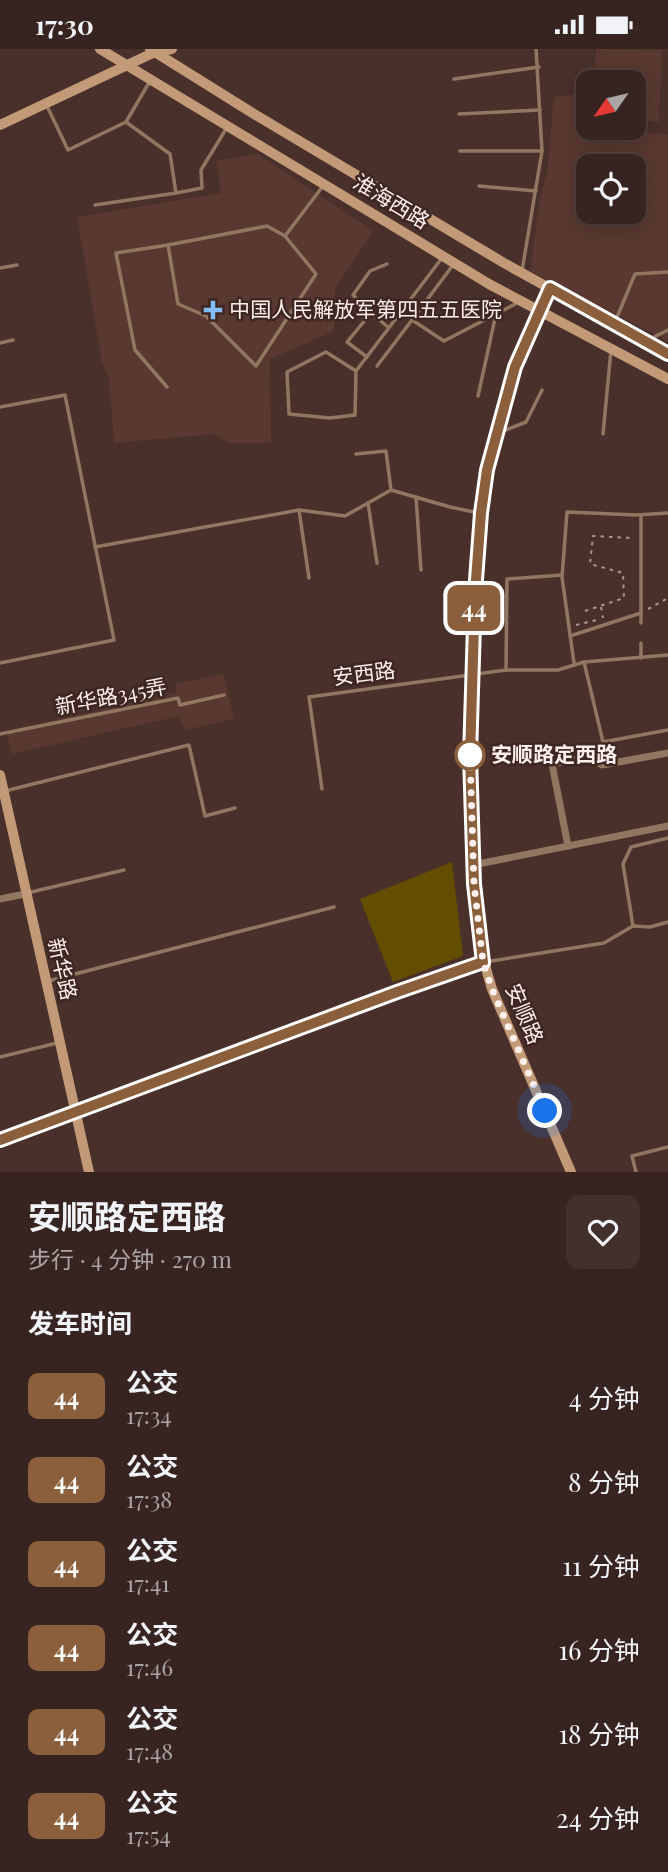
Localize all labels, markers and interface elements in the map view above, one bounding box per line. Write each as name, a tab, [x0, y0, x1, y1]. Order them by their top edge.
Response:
text: 17:30	[35, 7, 94, 42]
north arrow	[576, 70, 646, 140]
map controls	[576, 70, 646, 224]
button: locate	[576, 154, 646, 224]
street label: 淮海西路	[349, 167, 435, 234]
place label: 中国人民解放军第四五五医院	[229, 294, 502, 322]
marker: 中国人民解放军第四五五医院	[203, 300, 223, 320]
line badge: 44	[442, 585, 505, 631]
text: 44	[461, 592, 487, 624]
street label: 安西路	[331, 654, 397, 690]
street label: 新华路345弄	[53, 671, 169, 720]
place label: 安顺路定西路	[491, 739, 617, 767]
marker: 安顺路定西路	[455, 740, 485, 770]
street label: 新华路	[43, 935, 85, 1002]
street label: 安顺路	[501, 979, 551, 1048]
your location	[527, 1093, 562, 1128]
text: 安顺路定西路	[28, 1193, 226, 1237]
button: heart	[566, 1195, 640, 1269]
text: 步行 · 4 分钟 · 270 m	[28, 1243, 232, 1274]
text: 发车时间	[28, 1305, 132, 1340]
text: 公交	[126, 1364, 178, 1399]
text: 44	[54, 1380, 79, 1412]
text: 4 分钟	[569, 1380, 640, 1415]
text: 17:34	[126, 1399, 172, 1430]
text: 公交	[126, 1448, 178, 1483]
text: 44	[54, 1464, 79, 1496]
text: 8 分钟	[568, 1464, 640, 1499]
text: 17:38	[126, 1483, 172, 1514]
text: 公交	[126, 1532, 178, 1567]
text: 44	[54, 1548, 79, 1580]
text: 11 分钟	[562, 1548, 640, 1583]
text: 17:41	[126, 1567, 170, 1598]
text: 公交	[126, 1616, 178, 1651]
text: 44	[54, 1632, 79, 1664]
text: 16 分钟	[558, 1632, 640, 1667]
text: 17:46	[126, 1651, 173, 1682]
text: 公交	[126, 1700, 178, 1735]
text: 44	[54, 1716, 79, 1748]
text: 18 分钟	[558, 1716, 640, 1751]
text: 17:48	[126, 1735, 173, 1766]
text: 公交	[126, 1784, 178, 1819]
text: 44	[54, 1800, 79, 1832]
text: 24 分钟	[556, 1800, 640, 1835]
text: 17:54	[126, 1819, 171, 1850]

